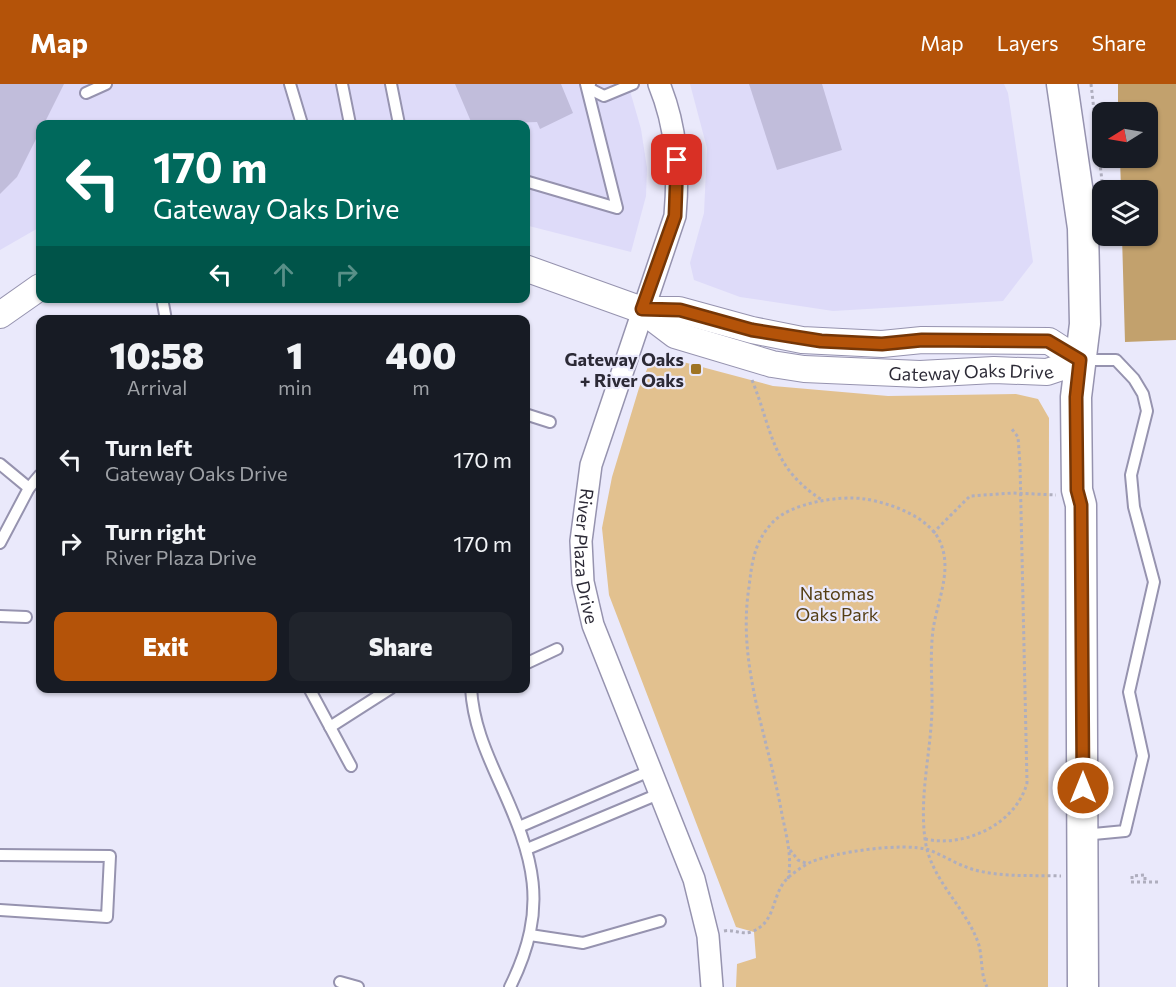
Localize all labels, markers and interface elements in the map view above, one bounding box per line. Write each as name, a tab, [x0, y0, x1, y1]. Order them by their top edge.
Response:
text: Map	[30, 25, 88, 59]
text: Map	[920, 30, 964, 55]
text: Layers	[997, 30, 1059, 55]
text: Share	[1092, 30, 1146, 55]
north arrow	[1092, 102, 1158, 168]
map controls	[1092, 102, 1158, 246]
pin	[651, 134, 702, 185]
text: 170 m	[153, 140, 267, 192]
icon: arrive	[660, 143, 693, 176]
icon: left	[54, 144, 132, 222]
button: layers	[1092, 180, 1158, 246]
text: Gateway Oaks Drive	[153, 192, 399, 225]
icon: left	[204, 258, 237, 291]
icon: ahead	[267, 258, 300, 291]
icon: right	[330, 258, 363, 291]
text: 10:58	[110, 332, 204, 376]
text: 1	[287, 332, 303, 376]
text: 400	[386, 332, 456, 376]
place label: Gateway Oaks + River Oaks	[564, 348, 684, 391]
street label: Gateway Oaks Drive	[888, 359, 1056, 385]
marker: Gateway Oaks + River Oaks	[689, 362, 703, 376]
text: Arrival	[127, 375, 187, 399]
text: min	[278, 375, 312, 399]
text: m	[412, 375, 430, 399]
text: Turn left	[105, 434, 192, 461]
icon: left	[54, 443, 87, 476]
text: 170 m	[453, 446, 512, 473]
text: Gateway Oaks Drive	[105, 461, 288, 485]
street label: River Plaza Drive	[570, 487, 603, 626]
text: Turn right	[105, 518, 206, 545]
icon: right	[54, 527, 87, 560]
text: 170 m	[453, 530, 512, 557]
text: River Plaza Drive	[105, 545, 256, 569]
park label: Natomas Oaks Park	[795, 582, 879, 625]
button: Exit	[54, 612, 277, 681]
button: Share	[289, 612, 512, 681]
position arrow	[1051, 756, 1115, 820]

